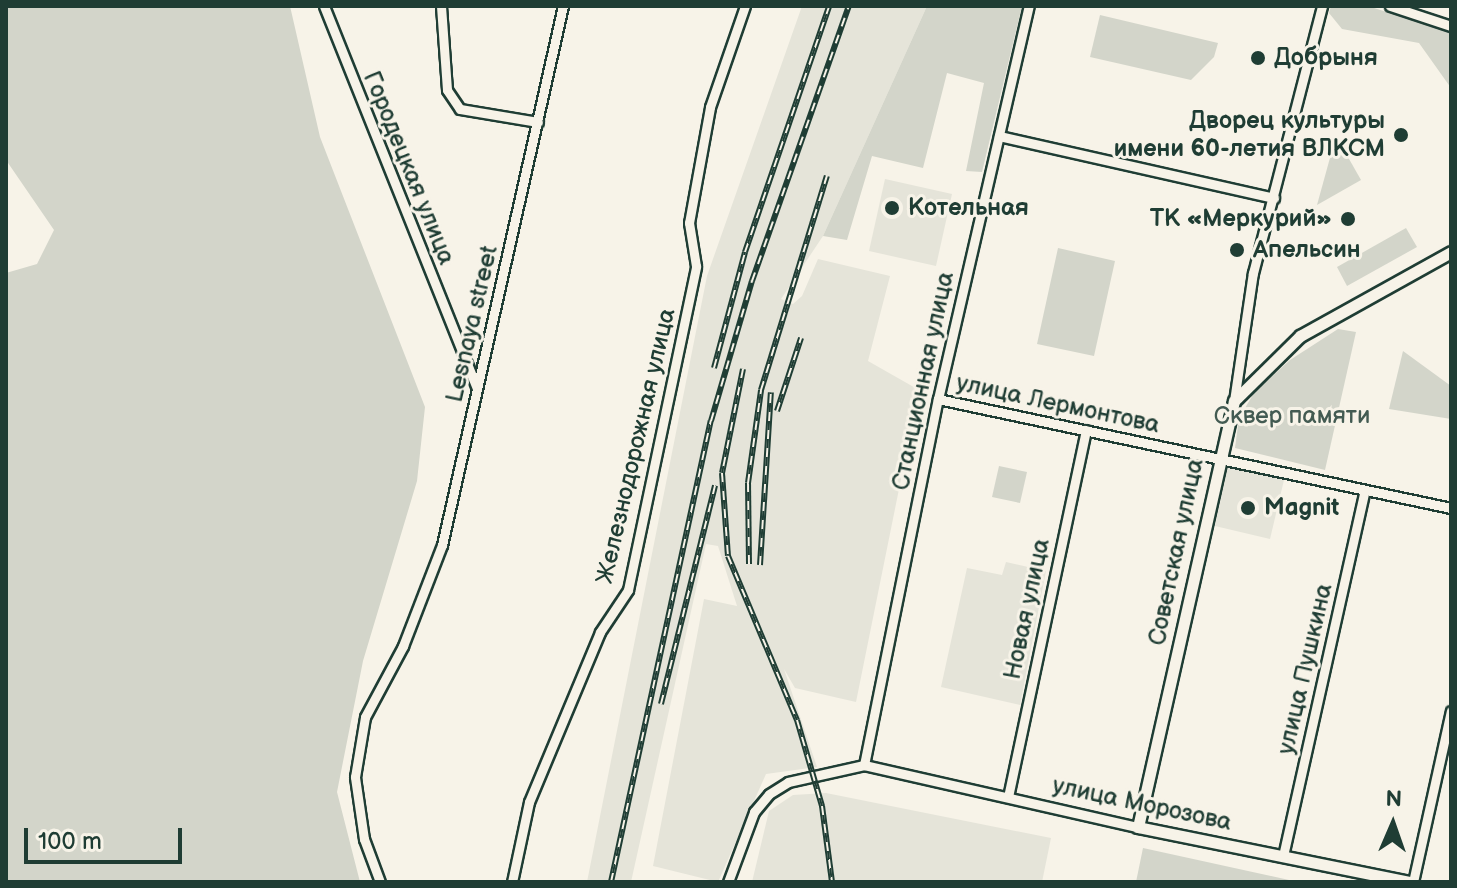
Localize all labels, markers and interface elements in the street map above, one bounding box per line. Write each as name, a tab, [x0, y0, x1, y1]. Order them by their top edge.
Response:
place label: Добрыня	[1274, 44, 1378, 72]
marker: Добрыня	[1249, 49, 1267, 67]
street label: Городецкая улица	[357, 67, 461, 269]
place label: Дворец культуры имени 60-летия ВЛКСМ	[1114, 107, 1385, 163]
marker: Дворец культуры имени 60-летия ВЛКСМ	[1392, 126, 1410, 144]
place label: Котельная	[908, 194, 1029, 222]
marker: Котельная	[883, 199, 901, 217]
place label: ТК «Меркурий»	[1150, 205, 1332, 233]
marker: ТК «Меркурий»	[1339, 210, 1357, 228]
place label: Апельсин	[1253, 236, 1361, 264]
marker: Апельсин	[1228, 241, 1246, 259]
street label: Lesnaya street	[440, 243, 504, 405]
street label: Станционная улица	[886, 269, 960, 493]
street label: Железнодорожная улица	[590, 305, 682, 587]
street label: улица Лермонтова	[954, 368, 1162, 440]
park label: Сквер памяти	[1214, 402, 1370, 430]
street label: Советская улица	[1142, 456, 1210, 648]
place label: Magnit	[1264, 494, 1339, 522]
marker: Magnit	[1239, 499, 1257, 517]
street label: Новая улица	[998, 536, 1056, 682]
street label: улица Пушкина	[1271, 581, 1339, 757]
street label: улица Морозова	[1050, 771, 1234, 837]
north arrow	[1353, 784, 1433, 864]
text: N	[1385, 786, 1403, 813]
scale bar	[28, 812, 186, 862]
text: 100 m	[38, 827, 102, 856]

